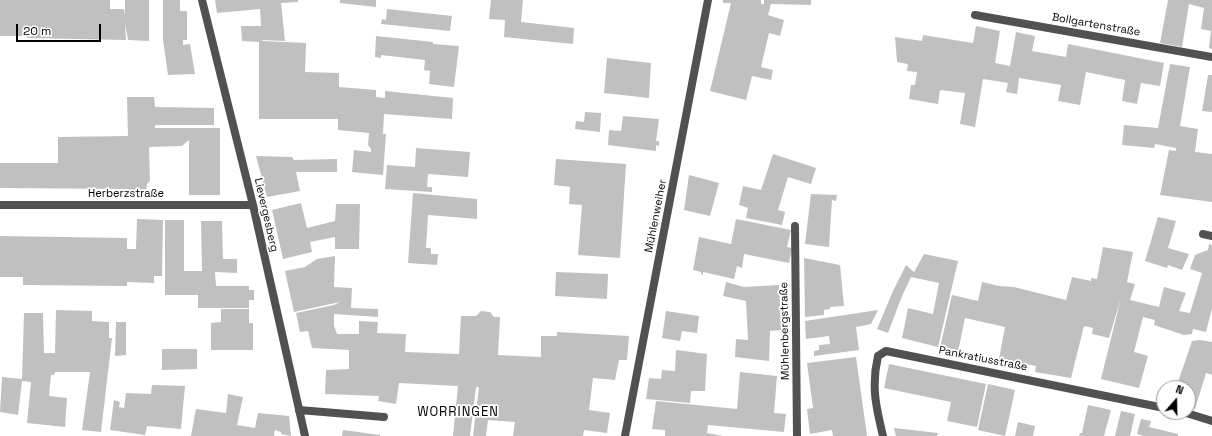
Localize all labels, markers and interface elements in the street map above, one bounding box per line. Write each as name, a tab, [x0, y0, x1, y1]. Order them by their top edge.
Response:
street label: Bollgartenstraße	[1051, 11, 1141, 39]
scale bar	[18, 16, 103, 42]
text: 20 m	[23, 23, 51, 39]
street label: Lievergesberg	[251, 177, 281, 253]
street label: Mühlenweiher	[642, 178, 670, 254]
street label: Herberzstraße	[88, 187, 164, 201]
street label: Mühlenbergstraße	[778, 282, 792, 380]
street label: Pankratiusstraße	[938, 344, 1028, 374]
north arrow	[1156, 380, 1196, 420]
text: N	[1174, 382, 1186, 398]
district label: WORRINGEN	[417, 404, 499, 420]

